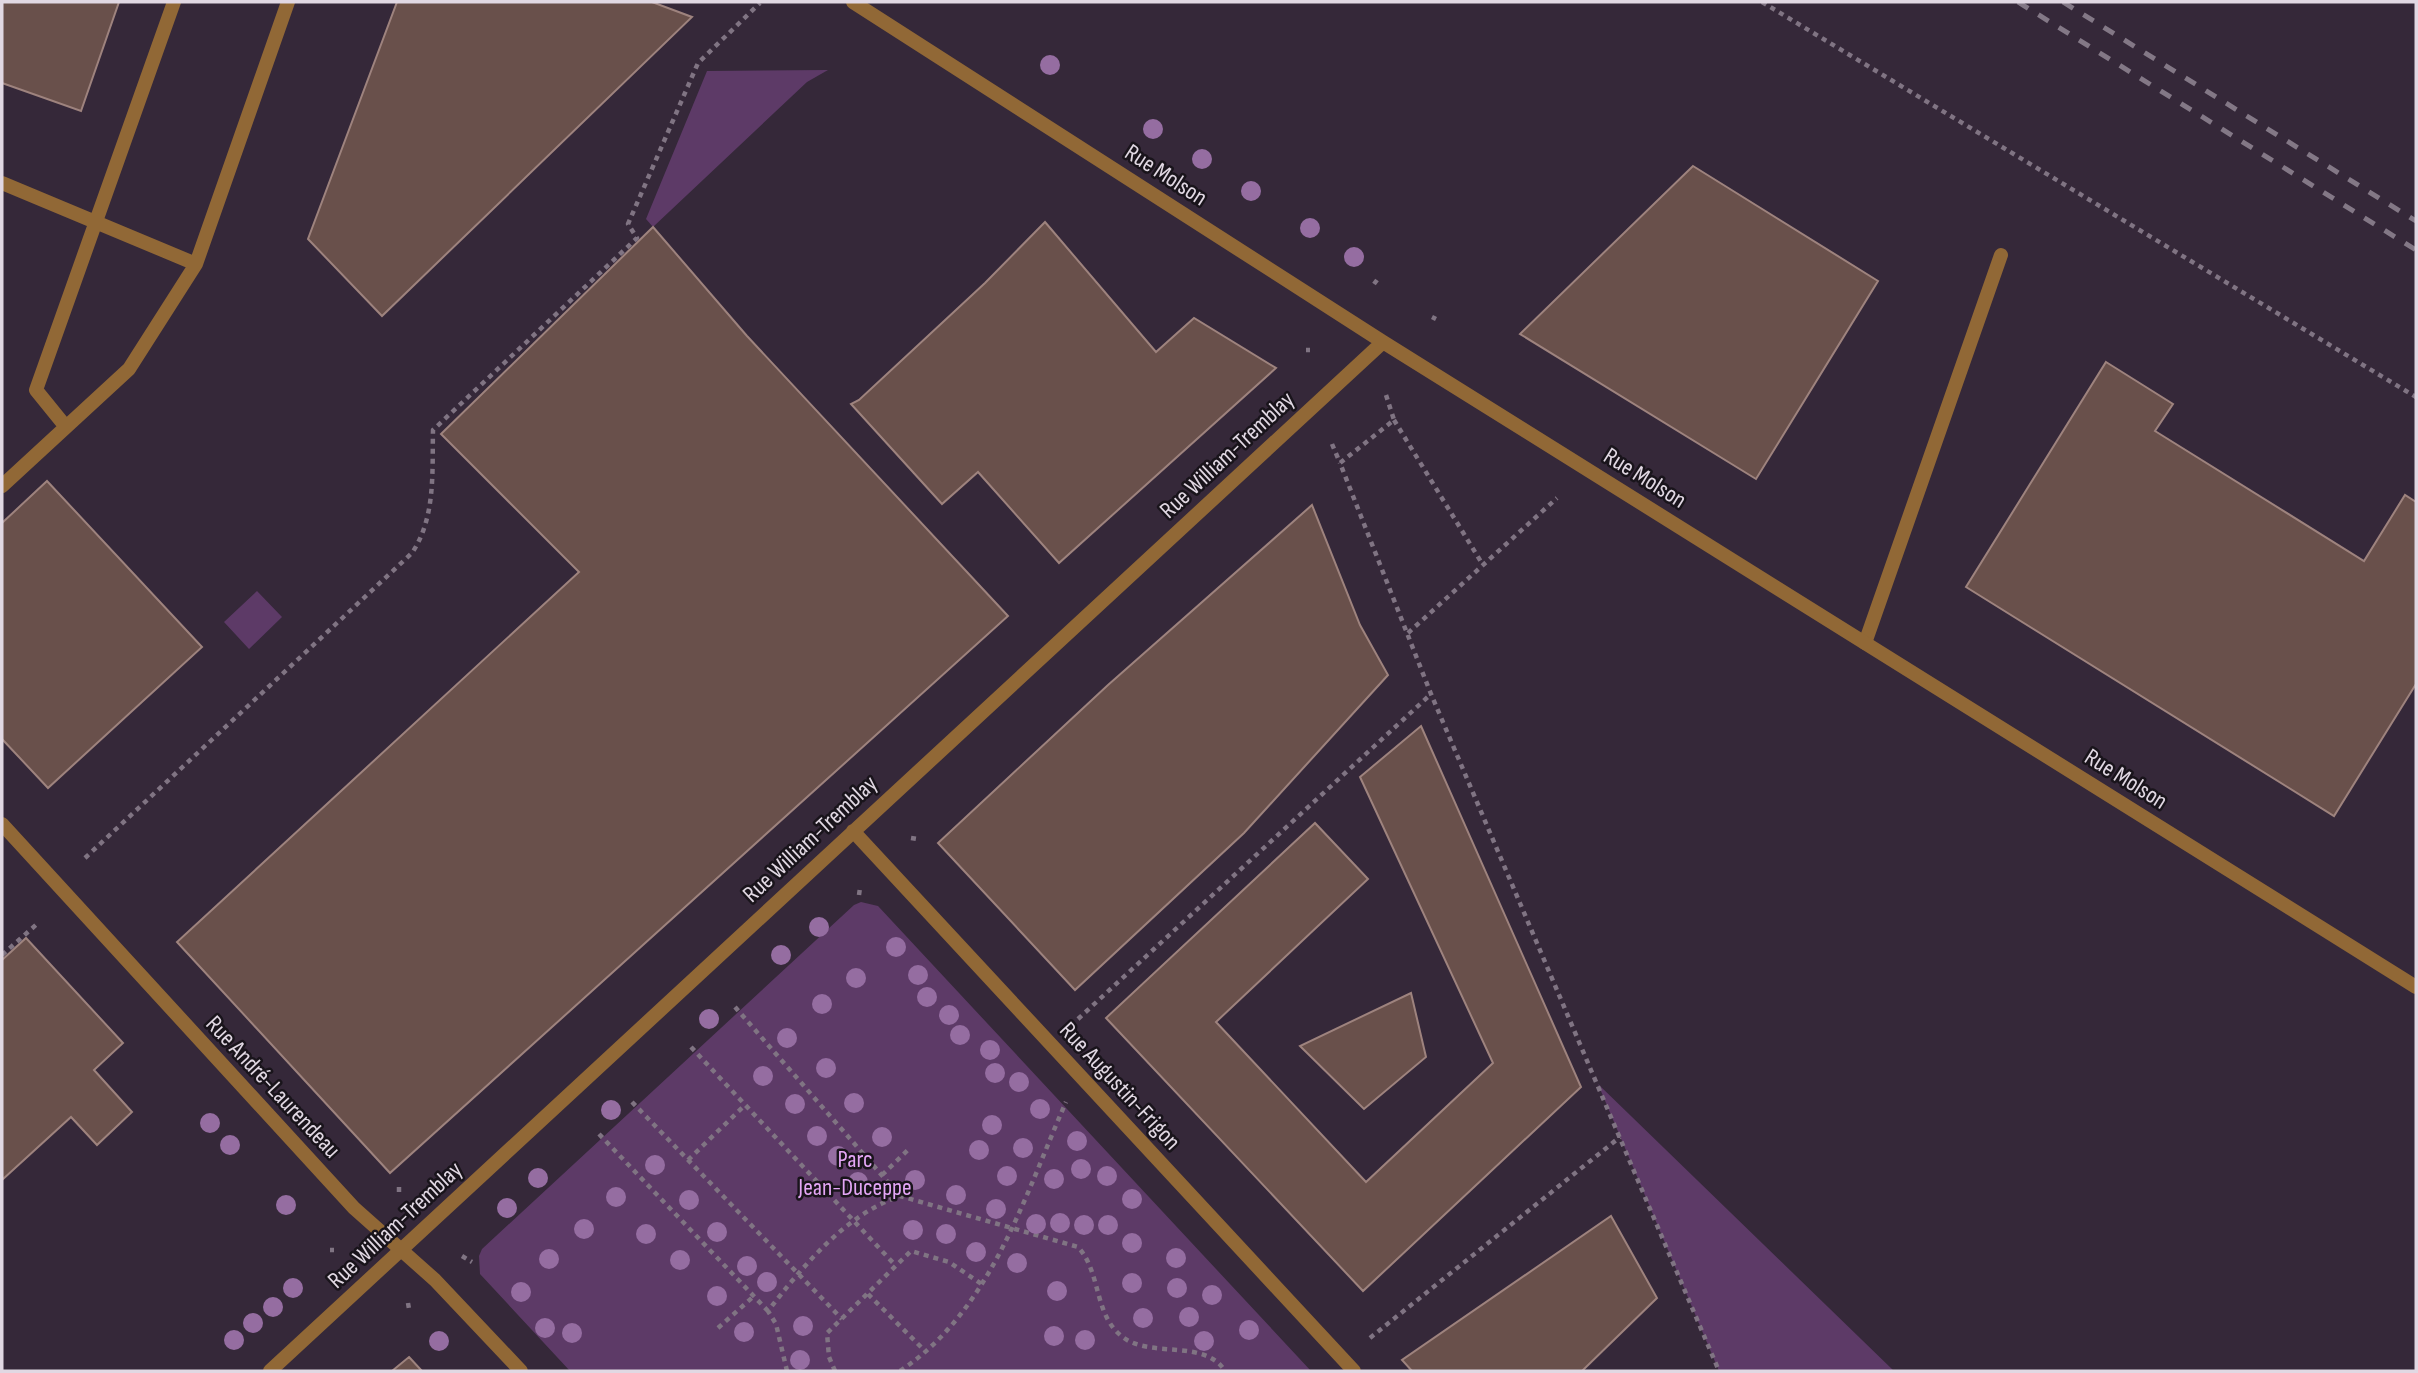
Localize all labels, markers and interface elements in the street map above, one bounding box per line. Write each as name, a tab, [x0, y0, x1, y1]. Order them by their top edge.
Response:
street label: Rue Molson	[1119, 138, 1213, 212]
street label: Rue William-Tremblay	[1154, 385, 1300, 525]
street label: Rue Molson	[1598, 441, 1692, 515]
street label: Rue Molson	[2079, 742, 2173, 816]
street label: Rue William-Tremblay	[737, 769, 883, 909]
street label: Rue André-Laurendeau	[200, 1010, 346, 1164]
street label: Rue Augustin-Frigon	[1053, 1016, 1187, 1156]
park label: Parc Jean-Duceppe	[797, 1145, 912, 1202]
street label: Rue William-Tremblay	[322, 1155, 468, 1295]

